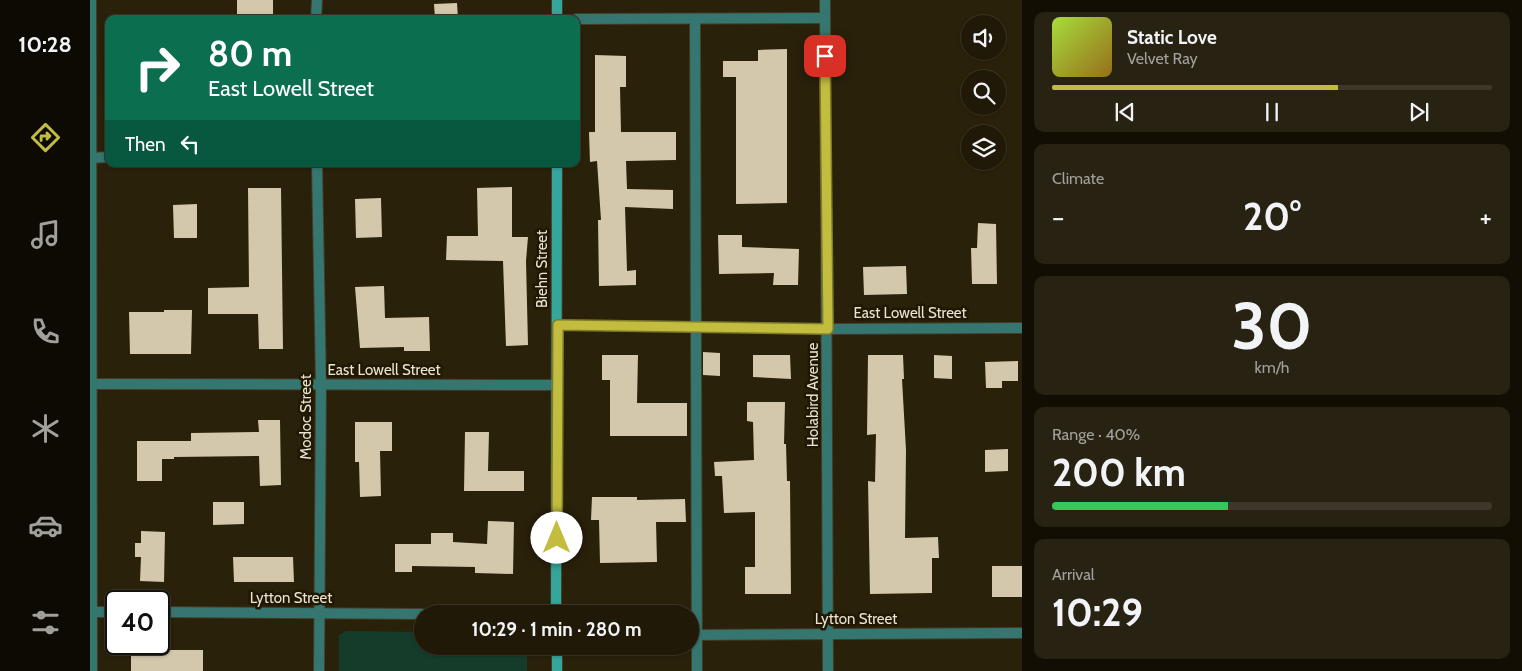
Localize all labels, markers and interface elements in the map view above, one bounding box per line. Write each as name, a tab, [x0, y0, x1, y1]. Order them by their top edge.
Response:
map controls	[961, 15, 1006, 170]
button: sound	[961, 15, 1006, 60]
text: Static Love	[1127, 26, 1217, 49]
text: 10:28	[18, 31, 72, 58]
text: 80 m	[208, 32, 292, 75]
icon: right	[125, 35, 190, 100]
pin	[804, 35, 846, 77]
icon: arrive	[811, 42, 839, 70]
text: Velvet Ray	[1127, 49, 1198, 68]
button: search	[961, 70, 1006, 115]
text: East Lowell Street	[208, 75, 374, 102]
icon: previous	[1111, 98, 1139, 126]
icon: pause	[1258, 98, 1286, 126]
icon: next	[1405, 98, 1433, 126]
icon: directions	[28, 120, 63, 155]
button: layers	[961, 125, 1006, 170]
icon: left	[176, 130, 204, 158]
text: Then	[125, 133, 166, 156]
text: Climate	[1052, 169, 1104, 188]
text: 20°	[1243, 193, 1301, 240]
text: −	[1052, 200, 1064, 234]
text: +	[1480, 200, 1492, 234]
icon: music	[28, 217, 63, 252]
street label: Biehn Street	[533, 230, 551, 308]
text: 30	[1232, 286, 1312, 365]
street label: East Lowell Street	[853, 304, 967, 322]
icon: phone	[28, 314, 63, 349]
street label: Holabird Avenue	[804, 342, 822, 447]
text: km/h	[1254, 358, 1290, 377]
street label: East Lowell Street	[327, 361, 441, 379]
street label: Modoc Street	[297, 374, 315, 460]
icon: climate	[28, 411, 63, 446]
text: Range · 40%	[1052, 425, 1140, 444]
text: 200 km	[1052, 449, 1186, 496]
icon: car	[28, 508, 63, 543]
position arrow	[530, 511, 582, 563]
text: Arrival	[1052, 565, 1095, 584]
street label: Lytton Street	[250, 589, 332, 607]
text: 10:29	[1052, 589, 1143, 636]
speed limit sign: 40	[105, 590, 170, 655]
icon: filters	[28, 605, 63, 640]
street label: Lytton Street	[815, 610, 897, 628]
text: 10:29 · 1 min · 280 m	[472, 618, 641, 641]

